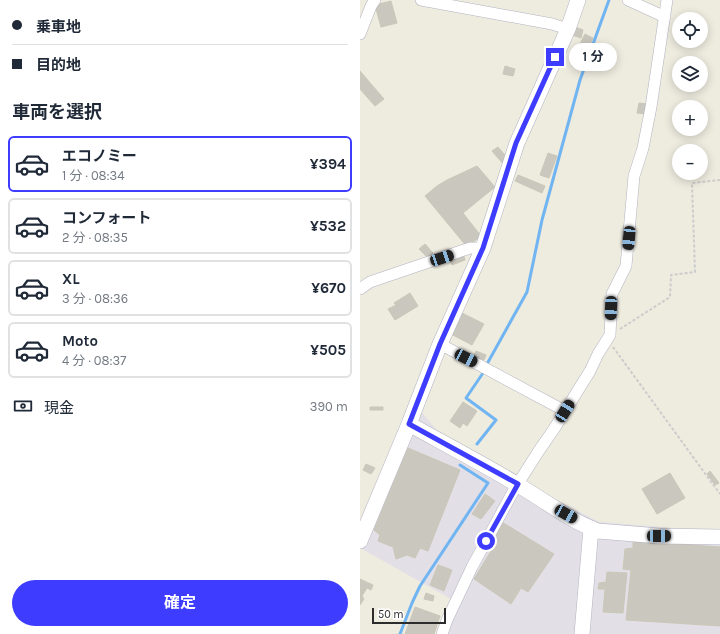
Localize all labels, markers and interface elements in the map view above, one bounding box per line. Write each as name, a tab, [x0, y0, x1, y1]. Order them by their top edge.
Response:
map controls	[672, 12, 708, 180]
button: locate	[672, 12, 708, 48]
text: 乗車地	[36, 18, 81, 36]
callout: 1 分	[569, 43, 617, 71]
route end	[546, 48, 564, 66]
text: 1 分	[583, 49, 603, 64]
text: 目的地	[36, 56, 81, 74]
button: layers	[672, 56, 708, 92]
button: +	[672, 100, 708, 136]
text: 車両を選択	[12, 101, 102, 123]
button: −	[672, 144, 708, 180]
icon: car	[14, 146, 50, 182]
text: エコノミー	[62, 147, 137, 165]
text: ¥394	[310, 155, 346, 173]
text: 1 分 · 08:34	[62, 168, 125, 183]
icon: car	[14, 208, 50, 244]
text: コンフォート	[62, 209, 152, 227]
text: ¥532	[310, 217, 346, 235]
car	[622, 226, 636, 250]
text: 2 分 · 08:35	[62, 230, 128, 245]
car	[429, 249, 455, 267]
icon: car	[14, 270, 50, 306]
text: XL	[62, 270, 80, 288]
text: ¥670	[311, 279, 346, 297]
text: 3 分 · 08:36	[62, 291, 128, 306]
car	[605, 296, 617, 320]
icon: car	[14, 332, 50, 368]
text: Moto	[62, 332, 98, 350]
text: ¥505	[310, 341, 346, 359]
car	[453, 347, 479, 369]
text: 4 分 · 08:37	[62, 353, 126, 368]
icon: cash	[12, 395, 34, 417]
car	[554, 398, 576, 424]
text: 現金	[44, 399, 74, 417]
text: 390 m	[310, 399, 348, 414]
car	[553, 503, 579, 525]
car	[647, 530, 671, 542]
route start	[477, 532, 495, 550]
button: 確定	[12, 580, 348, 626]
scale bar	[372, 606, 446, 625]
text: 50 m	[378, 608, 404, 621]

